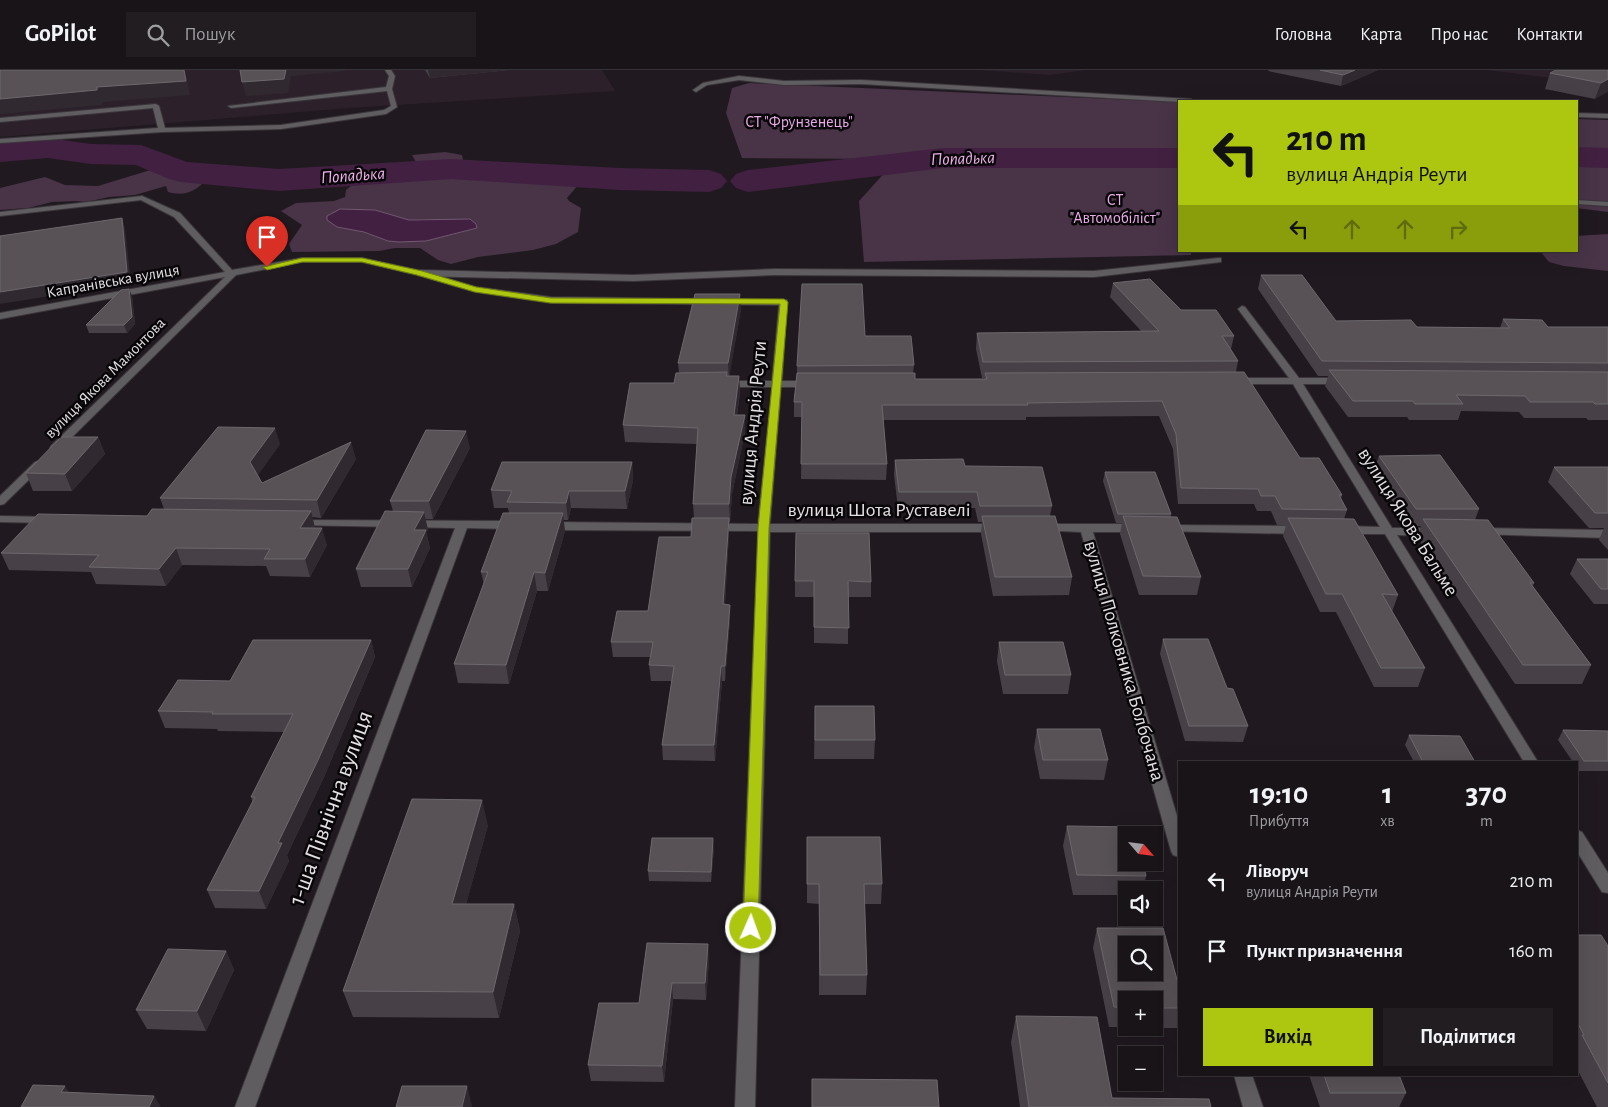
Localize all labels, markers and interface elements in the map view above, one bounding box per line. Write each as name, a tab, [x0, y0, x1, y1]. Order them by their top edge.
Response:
search box	[126, 12, 476, 57]
icon: search	[144, 21, 172, 49]
text: GoPilot	[25, 22, 96, 46]
text: Пошук	[184, 25, 235, 44]
text: Головна	[1275, 26, 1332, 44]
text: Карта	[1360, 26, 1402, 44]
text: Про нас	[1430, 26, 1488, 44]
text: Контакти	[1516, 26, 1583, 44]
park label: СТ "Фрунзенець"	[745, 114, 853, 131]
icon: left	[1203, 120, 1268, 185]
text: 210 m	[1286, 122, 1367, 157]
water label: Попадька	[931, 149, 995, 169]
text: вулиця Андрія Реути	[1286, 163, 1468, 185]
water label: Попадька	[320, 165, 386, 187]
park label: СТ "Автомобіліст"	[1070, 192, 1160, 226]
icon: left	[1285, 215, 1313, 243]
icon: ahead	[1338, 215, 1366, 243]
icon: ahead	[1391, 215, 1419, 243]
icon: right	[1444, 215, 1472, 243]
pin	[246, 216, 288, 267]
icon: arrive	[253, 223, 281, 251]
street label: Капранівська вулиця	[45, 261, 181, 302]
street label: вулиця Якова Мамонтова	[42, 315, 169, 442]
street label: вулиця Андрія Реути	[736, 340, 770, 506]
street label: вулиця Якова Бальме	[1354, 444, 1462, 600]
street label: вулиця Шота Руставелі	[787, 500, 971, 520]
street label: вулиця Полковника Болбочана	[1080, 538, 1168, 784]
street label: 1-ша Північна вулиця	[285, 708, 377, 908]
text: 19:10	[1250, 779, 1308, 809]
text: 1	[1382, 779, 1393, 809]
text: 370	[1466, 779, 1507, 809]
text: Прибуття	[1249, 813, 1309, 829]
text: хв	[1380, 813, 1395, 829]
text: m	[1480, 813, 1493, 829]
north arrow	[1118, 826, 1162, 871]
map controls	[1118, 826, 1163, 1091]
text: Ліворуч	[1246, 862, 1309, 881]
icon: left	[1203, 867, 1231, 895]
text: 210 m	[1509, 872, 1553, 891]
button: sound	[1118, 881, 1163, 926]
text: вулиця Андрія Реути	[1246, 884, 1378, 900]
position arrow	[724, 901, 776, 953]
button: search	[1118, 936, 1163, 981]
icon: arrive	[1203, 937, 1231, 965]
text: Пункт призначення	[1246, 942, 1403, 961]
text: 160 m	[1509, 942, 1553, 961]
button: +	[1118, 991, 1163, 1036]
button: Вихід	[1203, 1008, 1373, 1066]
button: Поділитися	[1383, 1008, 1553, 1066]
button: −	[1118, 1046, 1163, 1091]

